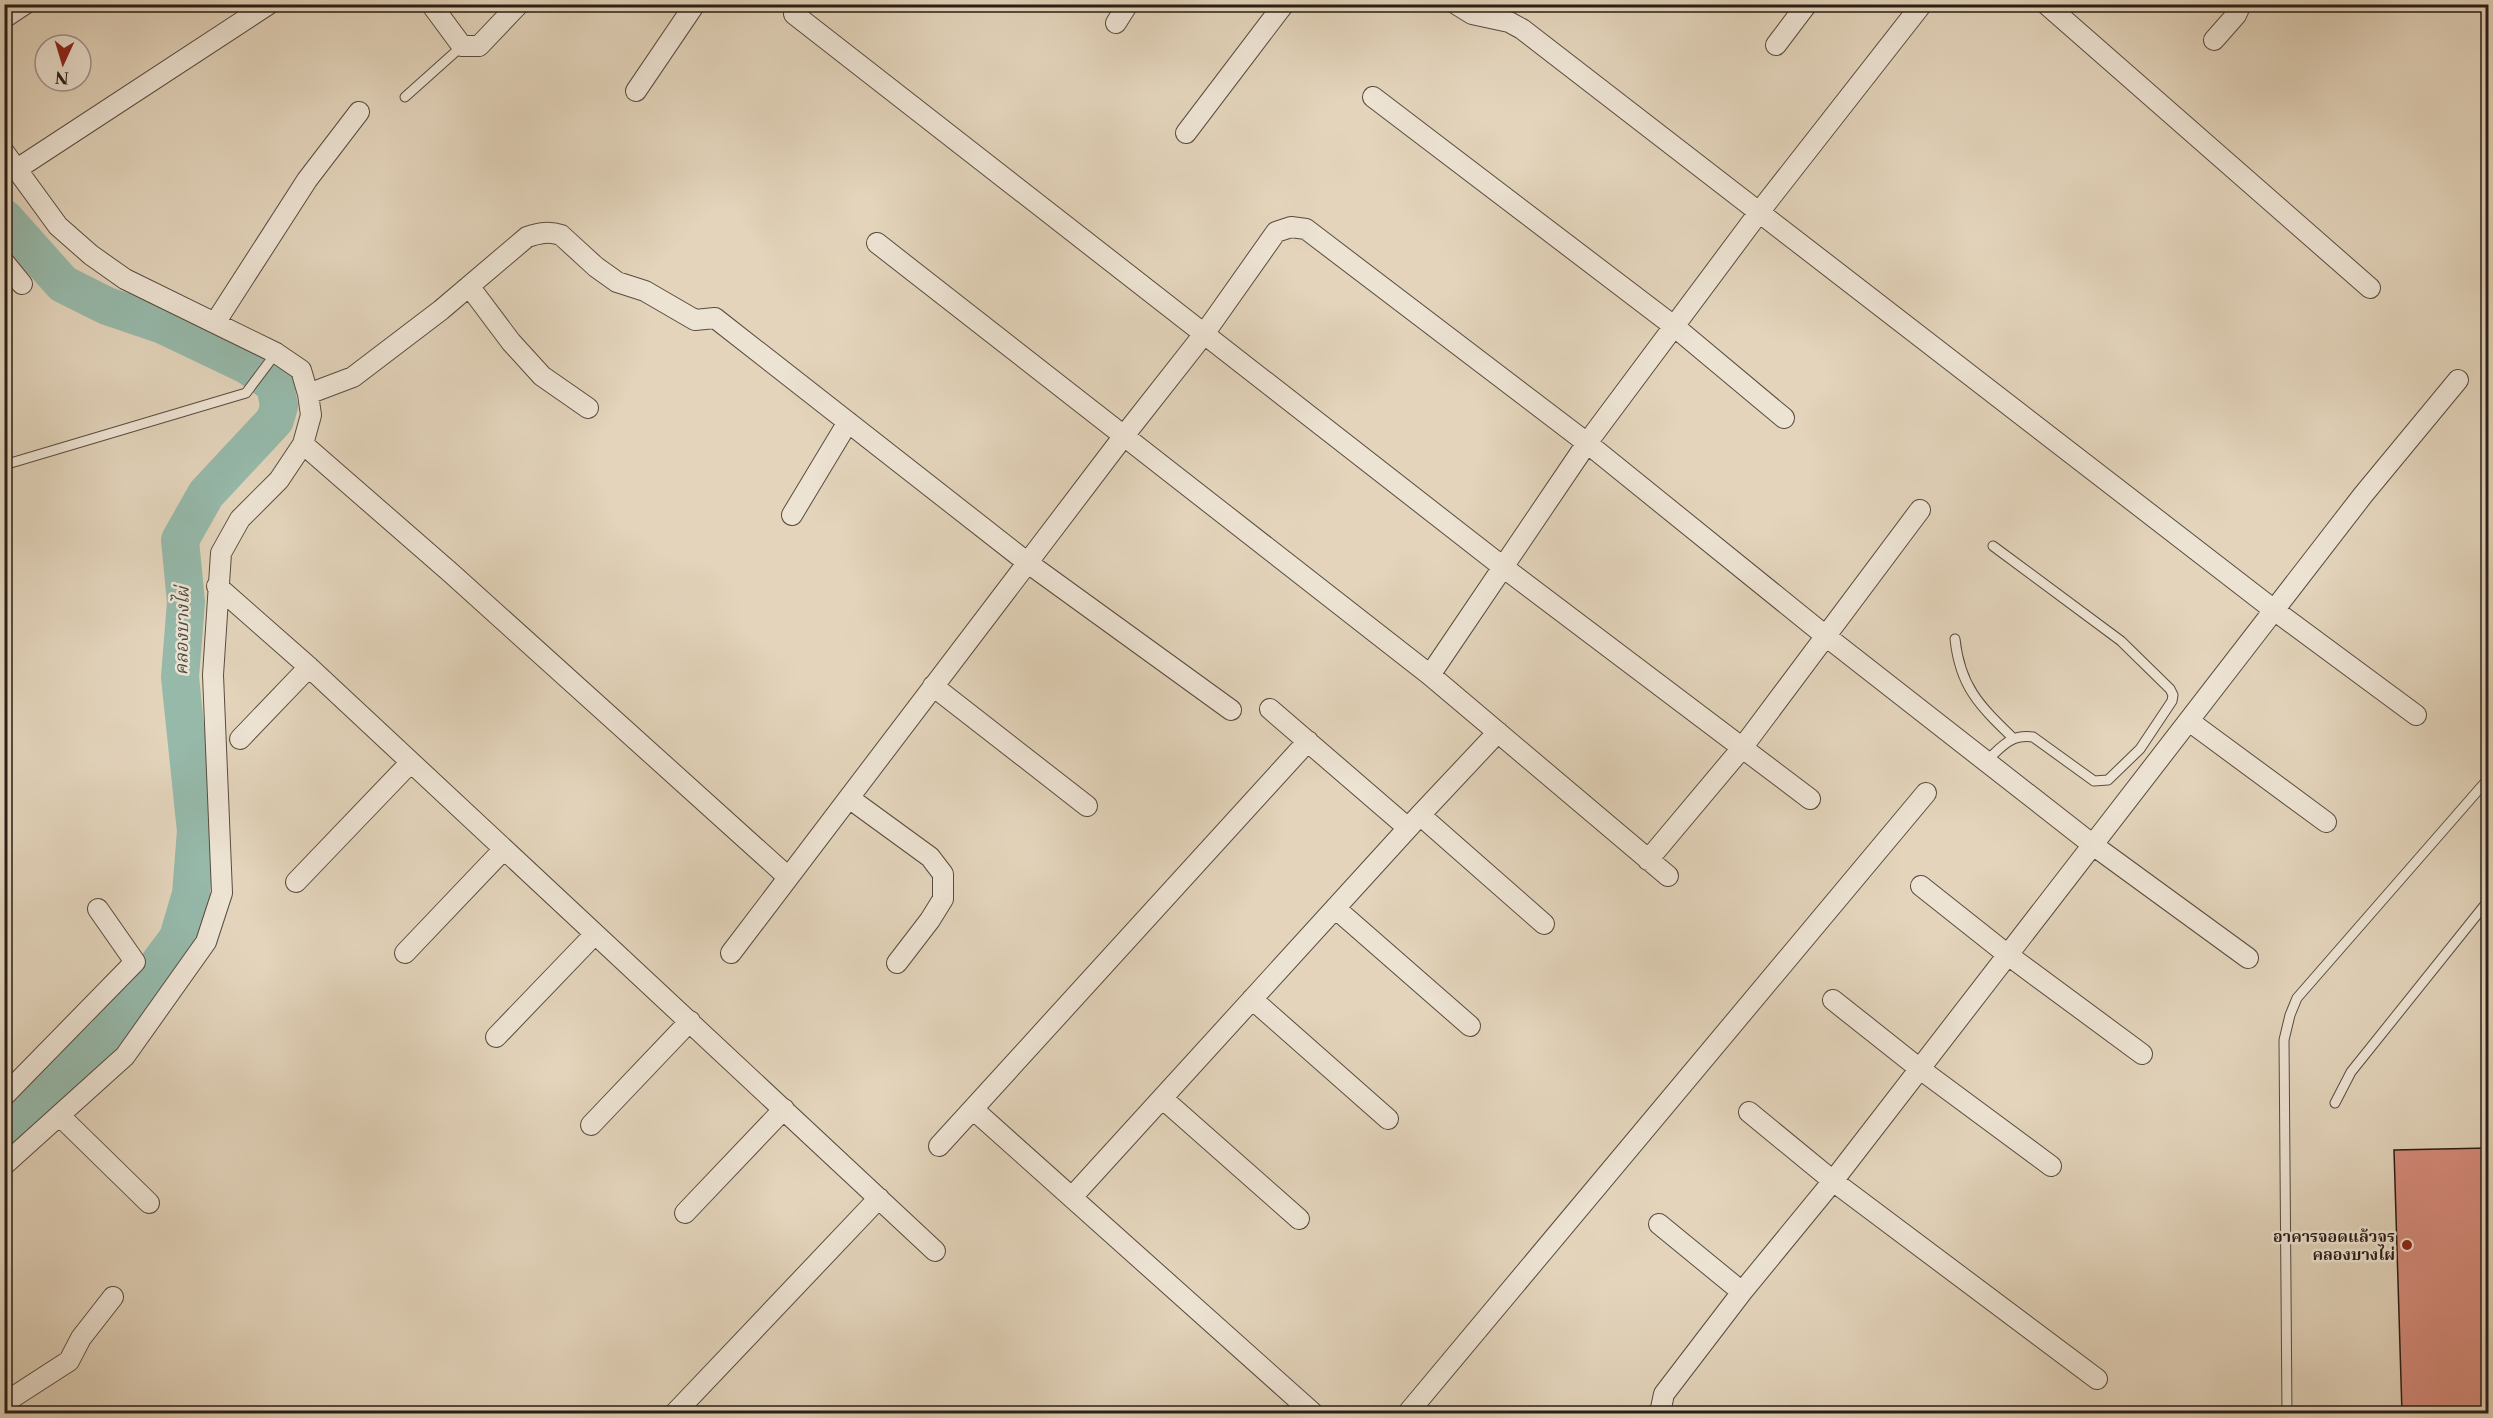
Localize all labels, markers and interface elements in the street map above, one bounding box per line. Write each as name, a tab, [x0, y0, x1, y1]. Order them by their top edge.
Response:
north arrow	[33, 33, 93, 93]
text: N	[54, 67, 70, 88]
water label: คลองบางไผ่	[168, 583, 194, 676]
place label: อาคารจอดแล้วจร คลองบางไผ่	[2273, 1226, 2395, 1264]
marker: อาคารจอดแล้วจร คลองบางไผ่	[2400, 1238, 2414, 1252]

